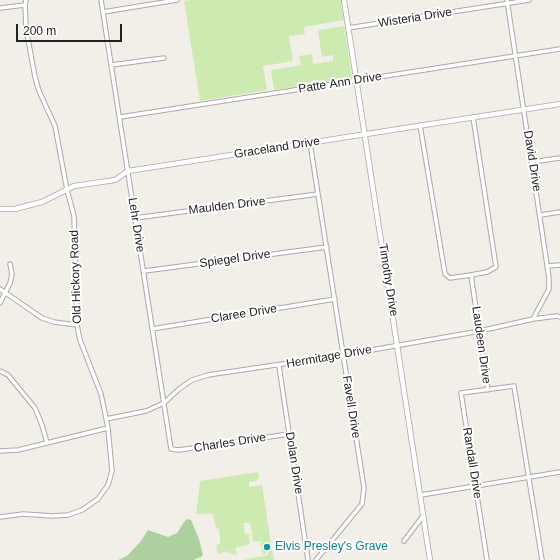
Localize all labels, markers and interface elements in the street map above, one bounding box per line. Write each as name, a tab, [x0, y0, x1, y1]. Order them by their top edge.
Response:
street label: Wisteria Drive	[377, 5, 453, 31]
scale bar	[18, 16, 124, 42]
text: 200 m	[23, 24, 56, 38]
street label: Patte Ann Drive	[297, 69, 383, 97]
street label: David Drive	[520, 129, 544, 193]
street label: Graceland Drive	[233, 134, 321, 162]
street label: Maulden Drive	[188, 194, 266, 218]
street label: Lehr Drive	[125, 197, 147, 253]
street label: Old Hickory Road	[67, 230, 85, 324]
street label: Timothy Drive	[375, 243, 401, 317]
street label: Spiegel Drive	[199, 247, 271, 271]
street label: Claree Drive	[210, 302, 278, 326]
street label: Laudeen Drive	[468, 305, 494, 385]
street label: Hermitage Drive	[285, 342, 373, 372]
street label: Favell Drive	[339, 375, 363, 439]
street label: Randall Drive	[459, 426, 485, 500]
street label: Charles Drive	[193, 430, 267, 456]
street label: Dolan Drive	[282, 431, 306, 495]
place label: Elvis Presley's Grave	[275, 540, 388, 554]
marker: Elvis Presley's Grave	[262, 542, 272, 552]

